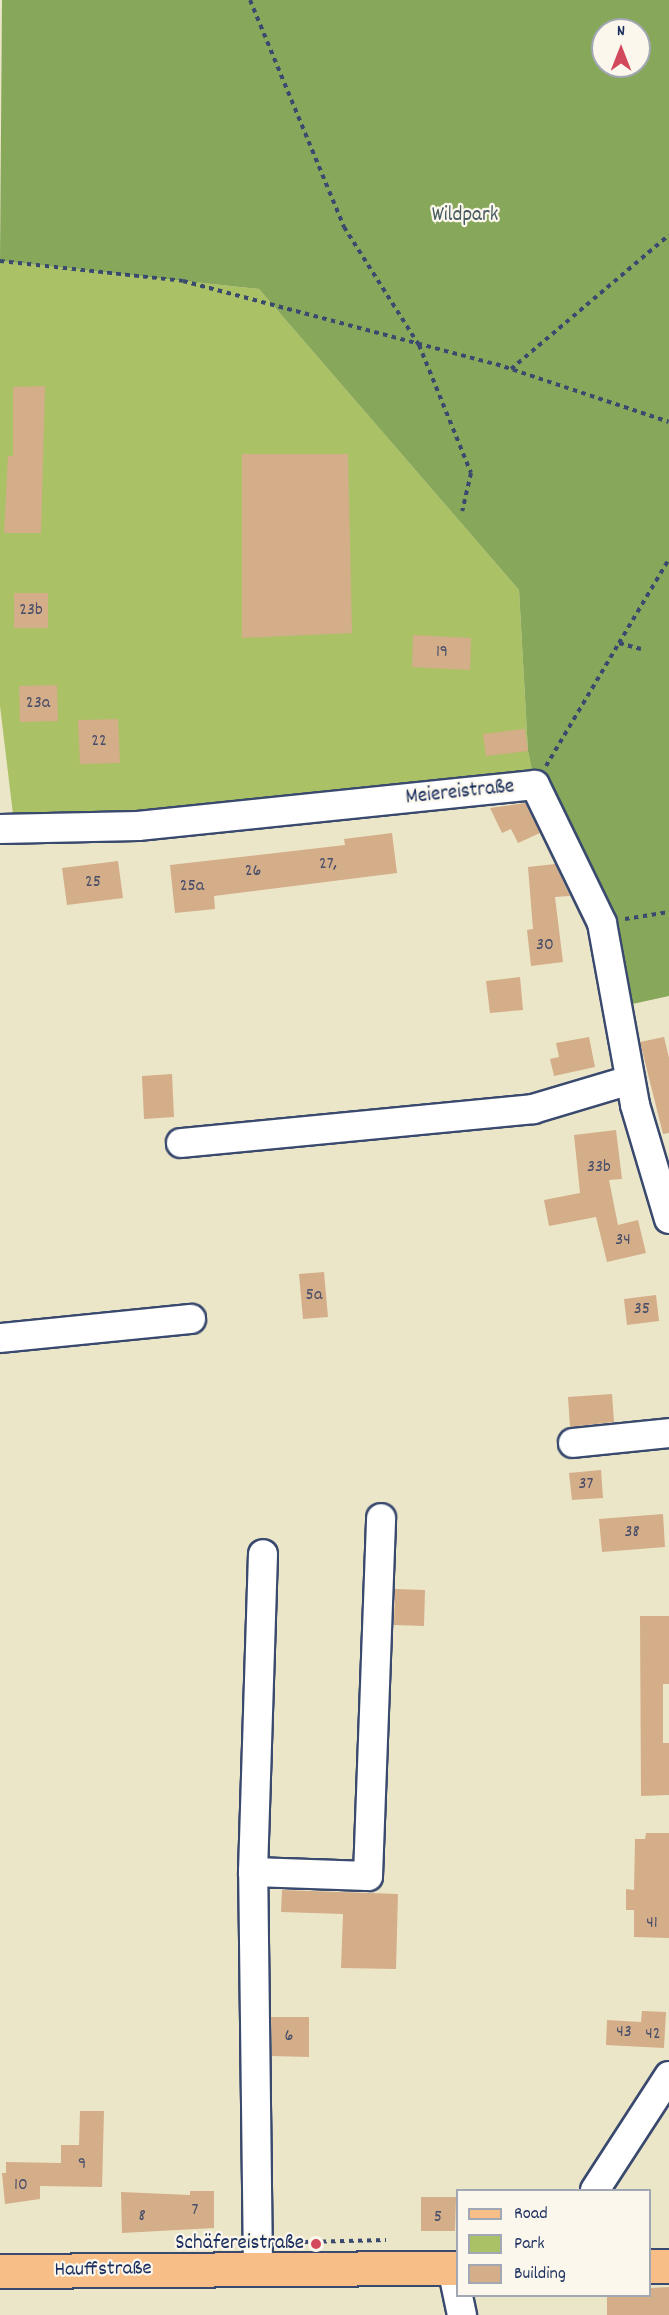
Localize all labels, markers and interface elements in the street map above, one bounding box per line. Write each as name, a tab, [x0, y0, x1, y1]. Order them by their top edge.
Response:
north arrow	[591, 18, 651, 78]
text: N	[617, 20, 625, 43]
park label: Wildpark	[432, 203, 498, 229]
house number: 23b	[19, 600, 43, 622]
house number: 19	[436, 642, 448, 664]
house number: 23a	[26, 693, 50, 715]
house number: 22	[91, 731, 107, 753]
street label: Meiereistraße	[405, 775, 515, 811]
house number: 27,	[319, 854, 337, 876]
house number: 26	[245, 861, 261, 883]
house number: 25	[85, 872, 101, 894]
house number: 25a	[180, 876, 204, 898]
house number: 30	[536, 935, 554, 957]
house number: 33b	[587, 1157, 611, 1179]
house number: 34	[615, 1230, 631, 1252]
house number: 5a	[306, 1285, 322, 1307]
house number: 35	[634, 1299, 650, 1321]
house number: 37	[579, 1474, 593, 1496]
house number: 38	[624, 1522, 640, 1544]
house number: 41	[646, 1913, 658, 1935]
house number: 43	[616, 2022, 632, 2044]
house number: 42	[645, 2024, 661, 2046]
house number: 6	[285, 2026, 293, 2048]
house number: 9	[78, 2154, 86, 2176]
house number: 10	[14, 2175, 28, 2197]
legend	[456, 2189, 651, 2297]
house number: 7	[192, 2200, 198, 2222]
text: Road	[514, 2202, 548, 2227]
house number: 8	[138, 2206, 146, 2228]
house number: 5	[434, 2207, 442, 2229]
place label: Schäfereistraße	[175, 2231, 304, 2257]
text: Park	[514, 2232, 545, 2257]
marker: Schäfereistraße	[309, 2237, 323, 2251]
street label: Hauffstraße	[54, 2257, 152, 2283]
text: Building	[514, 2262, 566, 2287]

